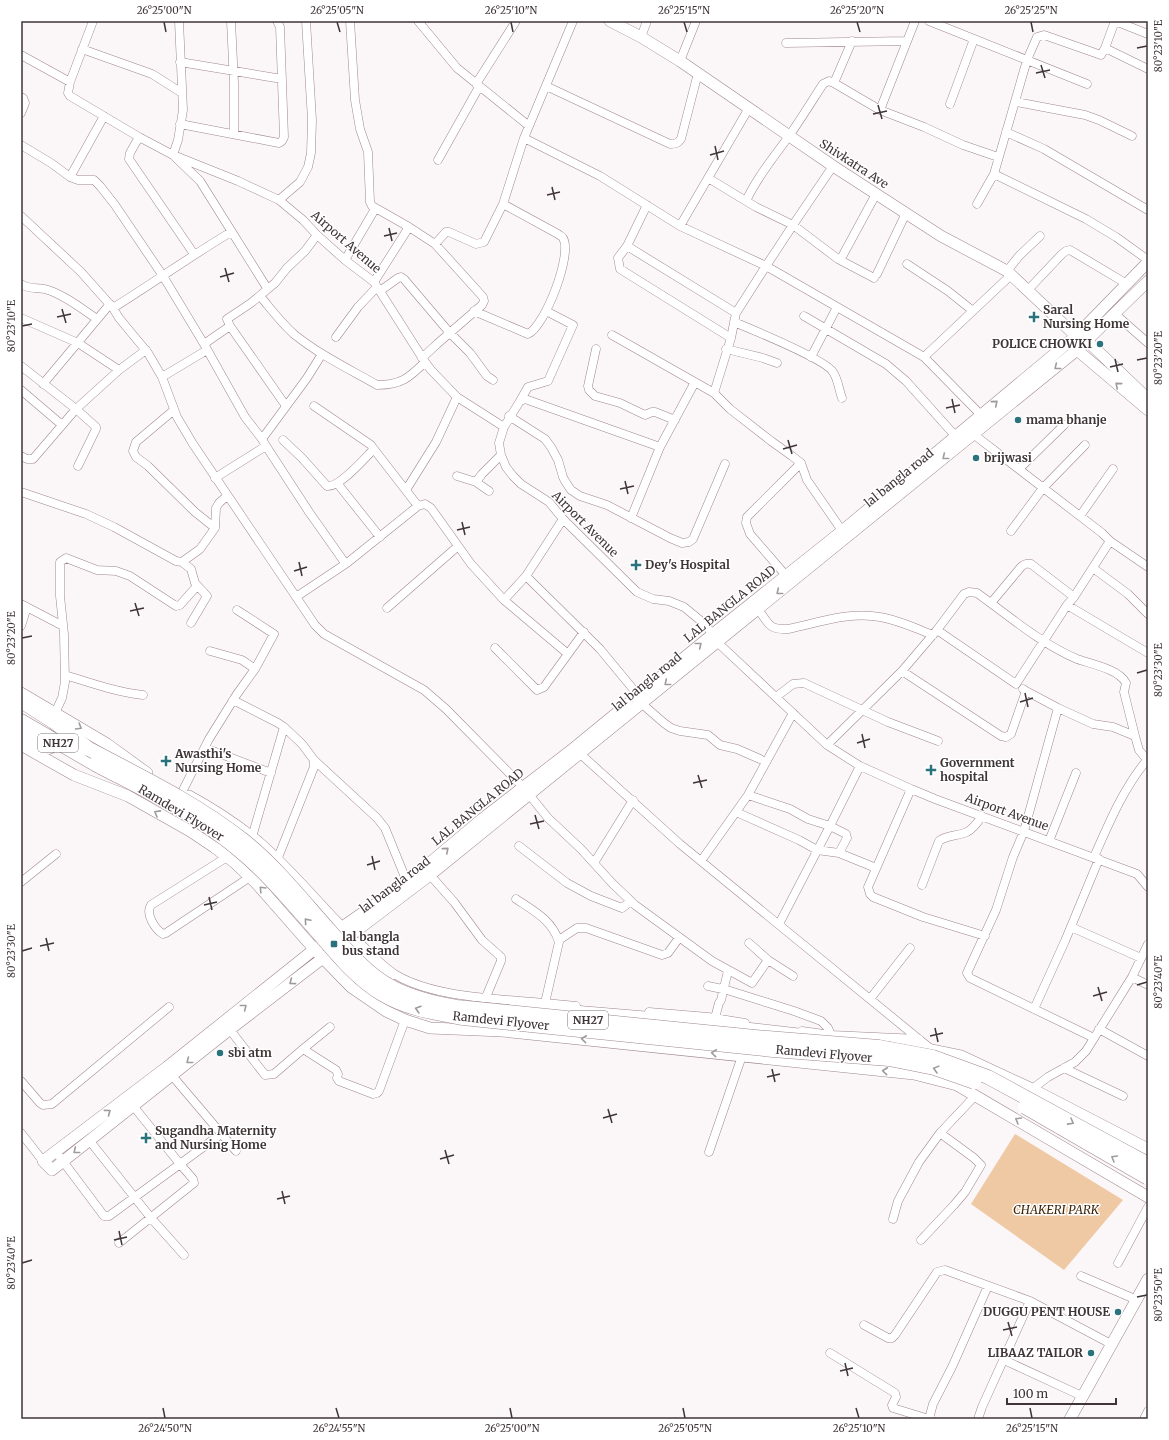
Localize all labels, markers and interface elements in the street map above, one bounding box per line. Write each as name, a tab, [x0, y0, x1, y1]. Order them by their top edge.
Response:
text: 26°25'00"N	[137, 4, 192, 17]
text: 26°25'05"N	[310, 4, 364, 17]
text: 26°25'10"N	[485, 4, 538, 17]
text: 26°25'15"N	[658, 4, 710, 17]
text: 26°25'20"N	[830, 4, 884, 17]
text: 26°25'25"N	[1004, 4, 1058, 17]
text: 80°23'10"E	[1152, 19, 1165, 72]
street label: Shivkatra Ave	[817, 136, 892, 191]
street label: Airport Avenue	[308, 207, 384, 276]
text: 80°23'10"E	[5, 299, 18, 352]
place label: Saral Nursing Home	[1043, 302, 1130, 331]
marker: Saral Nursing Home	[1028, 311, 1040, 323]
text: 80°23'20"E	[1152, 330, 1165, 385]
place label: POLICE CHOWKI	[992, 336, 1092, 351]
marker: POLICE CHOWKI	[1095, 339, 1105, 349]
one-way arrow	[1054, 362, 1061, 369]
one-way arrow	[1115, 382, 1123, 389]
one-way arrow	[991, 400, 998, 407]
place label: mama bhanje	[1026, 412, 1107, 427]
marker: mama bhanje	[1013, 415, 1023, 425]
street label: lal bangla road	[861, 445, 936, 510]
place label: brijwasi	[984, 450, 1032, 465]
one-way arrow	[942, 453, 949, 460]
marker: brijwasi	[971, 453, 981, 463]
street label: Airport Avenue	[548, 487, 622, 560]
place label: Dey's Hospital	[645, 557, 730, 572]
marker: Dey's Hospital	[630, 559, 642, 571]
street label: LAL BANGLA ROAD	[681, 562, 779, 645]
one-way arrow	[776, 588, 783, 595]
text: 80°23'20"E	[5, 610, 18, 665]
one-way arrow	[695, 642, 702, 649]
text: 80°23'30"E	[1152, 642, 1165, 697]
street label: lal bangla road	[609, 649, 684, 714]
one-way arrow	[664, 678, 671, 685]
one-way arrow	[75, 722, 82, 729]
road number: NH27	[38, 734, 78, 752]
place label: Awasthi's Nursing Home	[174, 746, 262, 775]
marker: Awasthi's Nursing Home	[160, 755, 172, 767]
place label: Government hospital	[940, 755, 1015, 784]
marker: Government hospital	[925, 764, 937, 776]
street label: LAL BANGLA ROAD	[429, 765, 527, 848]
street label: Ramdevi Flyover	[136, 781, 227, 844]
street label: Airport Avenue	[963, 789, 1051, 834]
one-way arrow	[154, 810, 161, 817]
one-way arrow	[441, 847, 449, 854]
street label: lal bangla road	[356, 853, 433, 916]
one-way arrow	[259, 886, 266, 894]
one-way arrow	[305, 918, 312, 926]
text: 80°23'30"E	[5, 923, 18, 978]
place label: lal bangla bus stand	[342, 929, 400, 958]
marker: lal bangla bus stand	[329, 939, 339, 949]
text: 80°23'40"E	[1152, 955, 1165, 1009]
one-way arrow	[290, 977, 297, 984]
one-way arrow	[240, 1004, 247, 1011]
one-way arrow	[415, 1005, 422, 1014]
street label: Ramdevi Flyover	[452, 1008, 551, 1033]
road number: NH27	[568, 1011, 608, 1029]
one-way arrow	[581, 1035, 587, 1044]
street label: Ramdevi Flyover	[775, 1042, 874, 1065]
place label: sbi atm	[228, 1045, 272, 1060]
marker: sbi atm	[215, 1048, 225, 1058]
one-way arrow	[711, 1048, 717, 1057]
one-way arrow	[186, 1056, 193, 1063]
one-way arrow	[933, 1065, 940, 1074]
one-way arrow	[882, 1067, 888, 1076]
one-way arrow	[104, 1110, 111, 1117]
one-way arrow	[1067, 1117, 1074, 1124]
one-way arrow	[1015, 1118, 1022, 1125]
place label: Sugandha Maternity and Nursing Home	[155, 1123, 277, 1152]
marker: Sugandha Maternity and Nursing Home	[140, 1132, 152, 1144]
one-way arrow	[74, 1146, 81, 1153]
one-way arrow	[1111, 1156, 1118, 1163]
park label: CHAKERI PARK	[1013, 1202, 1100, 1217]
text: 80°23'40"E	[5, 1236, 18, 1290]
text: 80°23'50"E	[1152, 1268, 1165, 1322]
place label: DUGGU PENT HOUSE	[983, 1304, 1110, 1319]
marker: DUGGU PENT HOUSE	[1113, 1307, 1123, 1317]
place label: LIBAAZ TAILOR	[988, 1345, 1083, 1360]
marker: LIBAAZ TAILOR	[1086, 1348, 1096, 1358]
scale bar	[1007, 1380, 1116, 1406]
text: 100 m	[1013, 1386, 1048, 1401]
text: 26°24'50"N	[138, 1422, 192, 1435]
text: 26°24'55"N	[313, 1422, 365, 1435]
text: 26°25'00"N	[485, 1422, 540, 1435]
text: 26°25'05"N	[658, 1422, 712, 1435]
text: 26°25'10"N	[833, 1422, 886, 1435]
text: 26°25'15"N	[1006, 1422, 1058, 1435]

